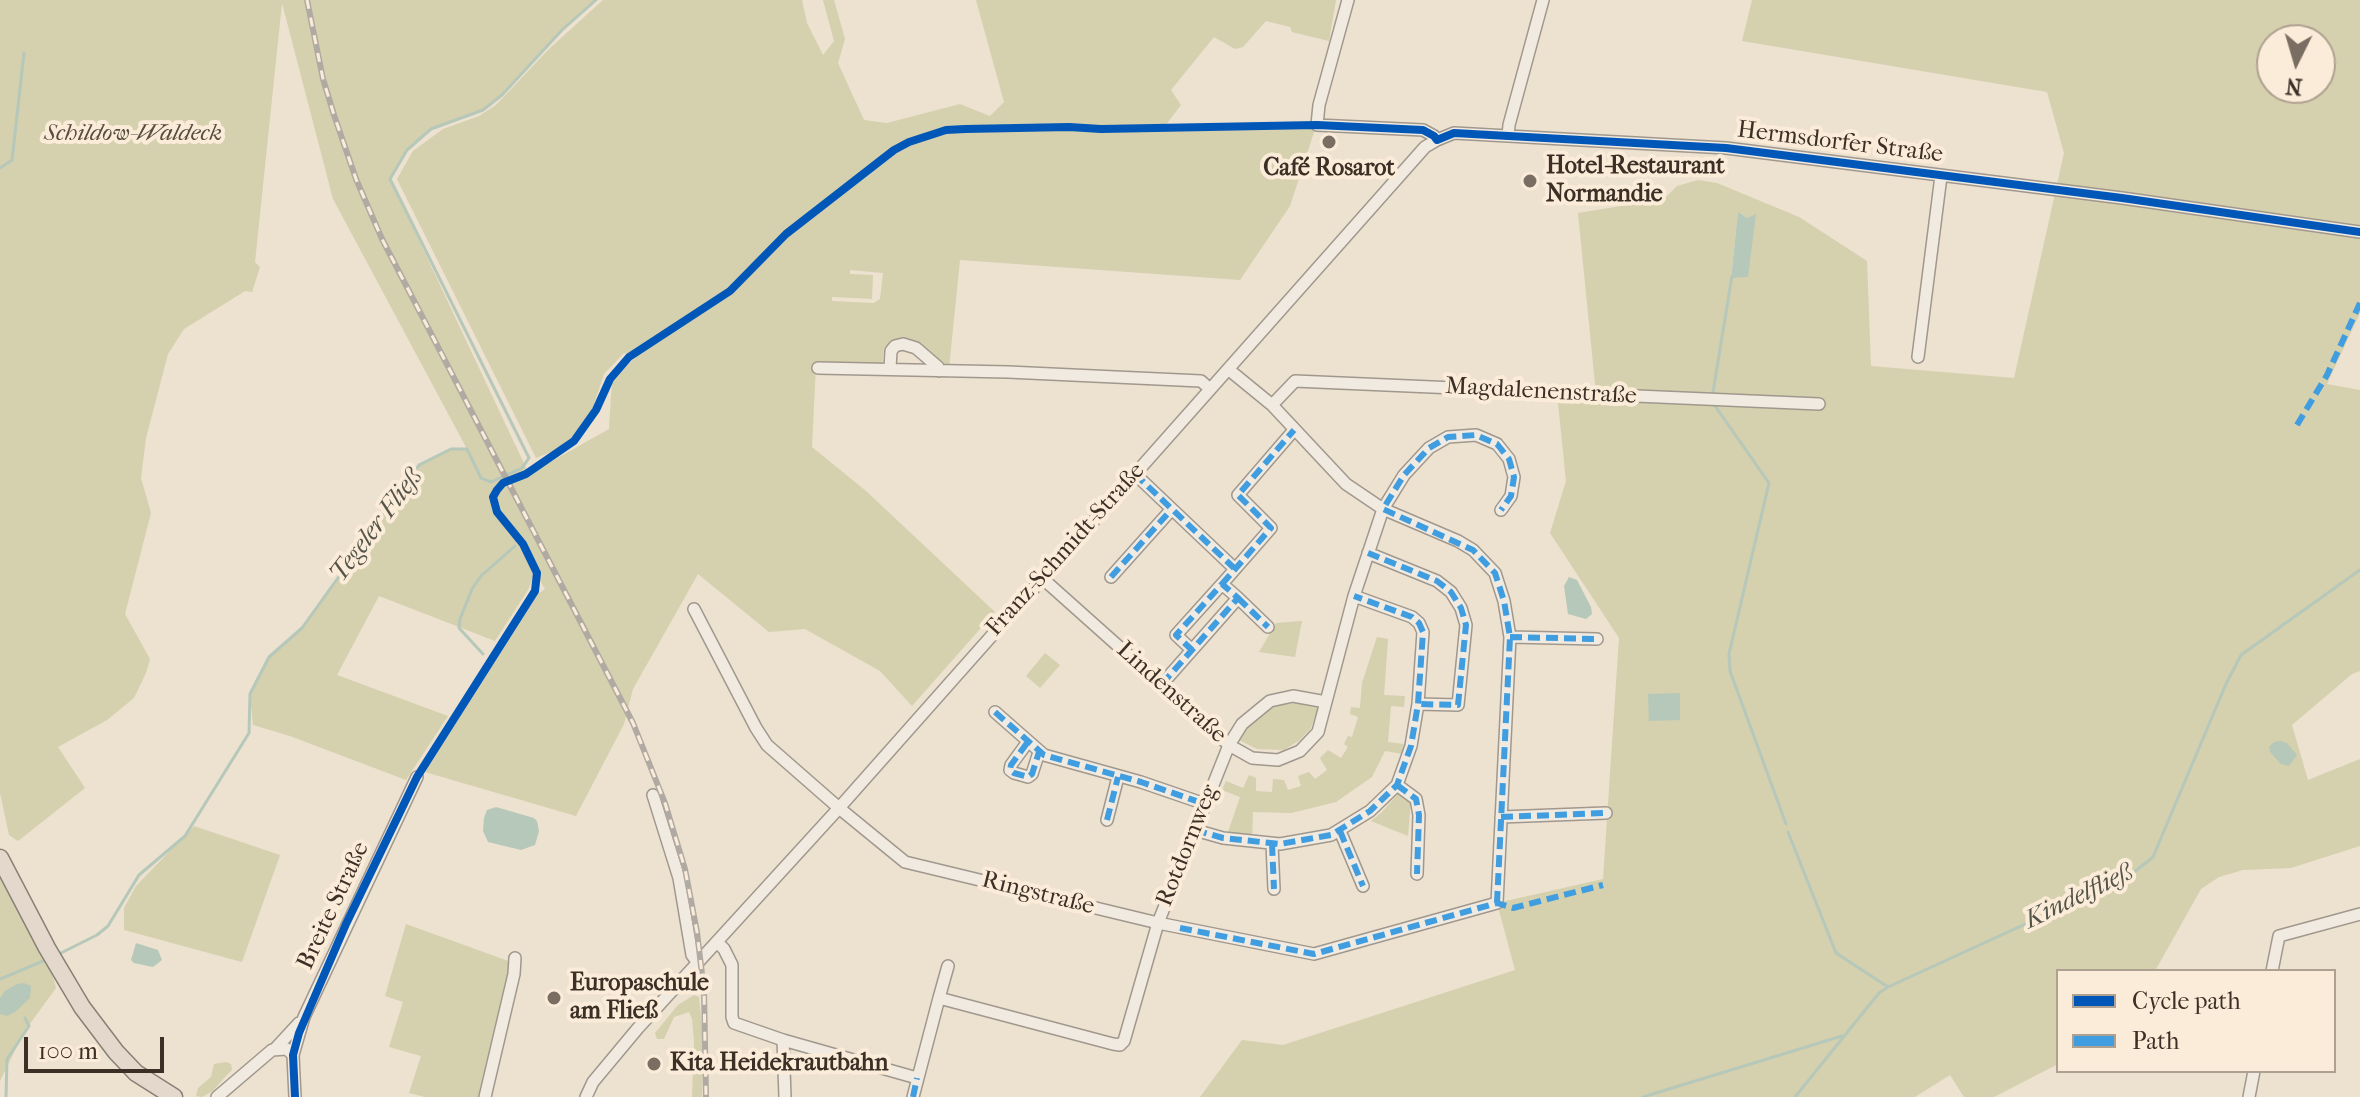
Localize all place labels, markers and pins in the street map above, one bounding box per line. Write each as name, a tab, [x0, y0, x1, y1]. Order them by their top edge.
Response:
marker: Café Rosarot	[1320, 133, 1338, 151]
place label: Hotel-Restaurant Normandie	[1546, 153, 1725, 209]
place label: Café Rosarot	[1263, 155, 1395, 183]
marker: Hotel-Restaurant Normandie	[1521, 172, 1539, 190]
place label: Europaschule am Fließ	[570, 970, 709, 1026]
marker: Europaschule am Fließ	[545, 989, 563, 1007]
place label: Kita Heidekrautbahn	[670, 1050, 888, 1078]
marker: Kita Heidekrautbahn	[645, 1055, 663, 1073]

